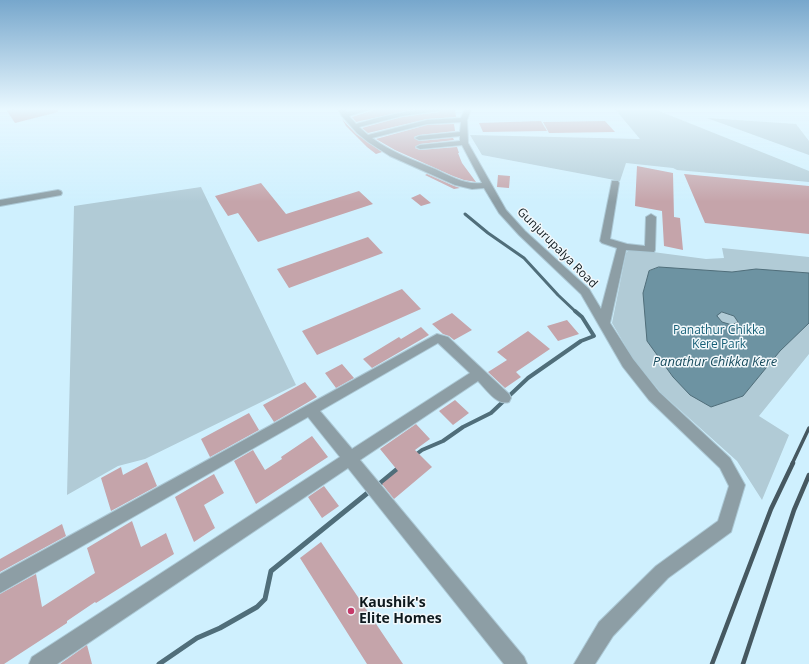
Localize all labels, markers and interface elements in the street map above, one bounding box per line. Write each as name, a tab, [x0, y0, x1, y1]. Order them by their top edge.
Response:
street label: Gunjurupalya Road	[514, 205, 600, 291]
park label: Panathur Chikka Kere Park	[673, 324, 765, 352]
water label: Panathur Chikka Kere	[653, 354, 777, 370]
place label: Kaushik's Elite Homes	[359, 595, 442, 628]
marker: Kaushik's Elite Homes	[346, 606, 356, 616]

